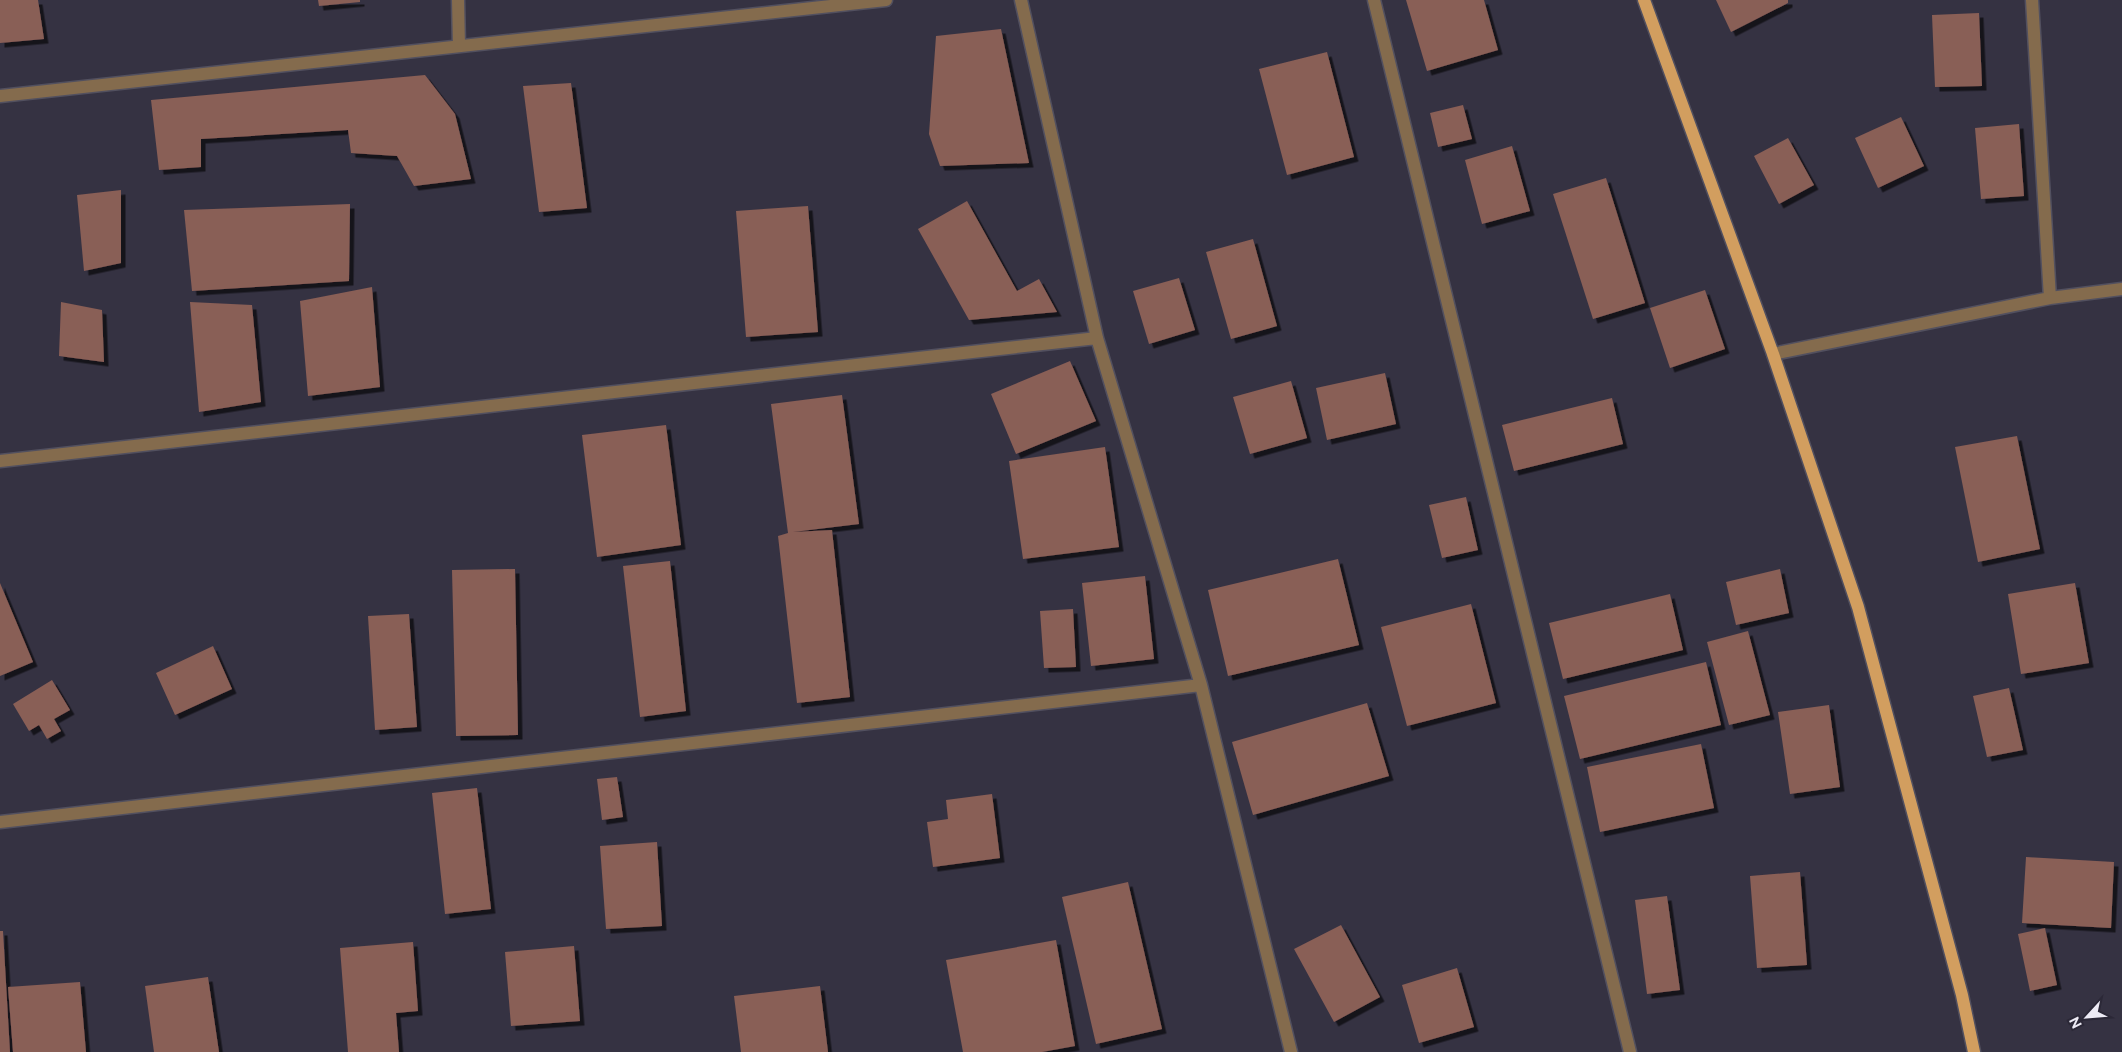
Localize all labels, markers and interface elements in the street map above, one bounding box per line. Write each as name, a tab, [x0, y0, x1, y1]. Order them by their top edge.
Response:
north arrow	[2062, 992, 2112, 1042]
text: N	[2066, 1014, 2085, 1031]

